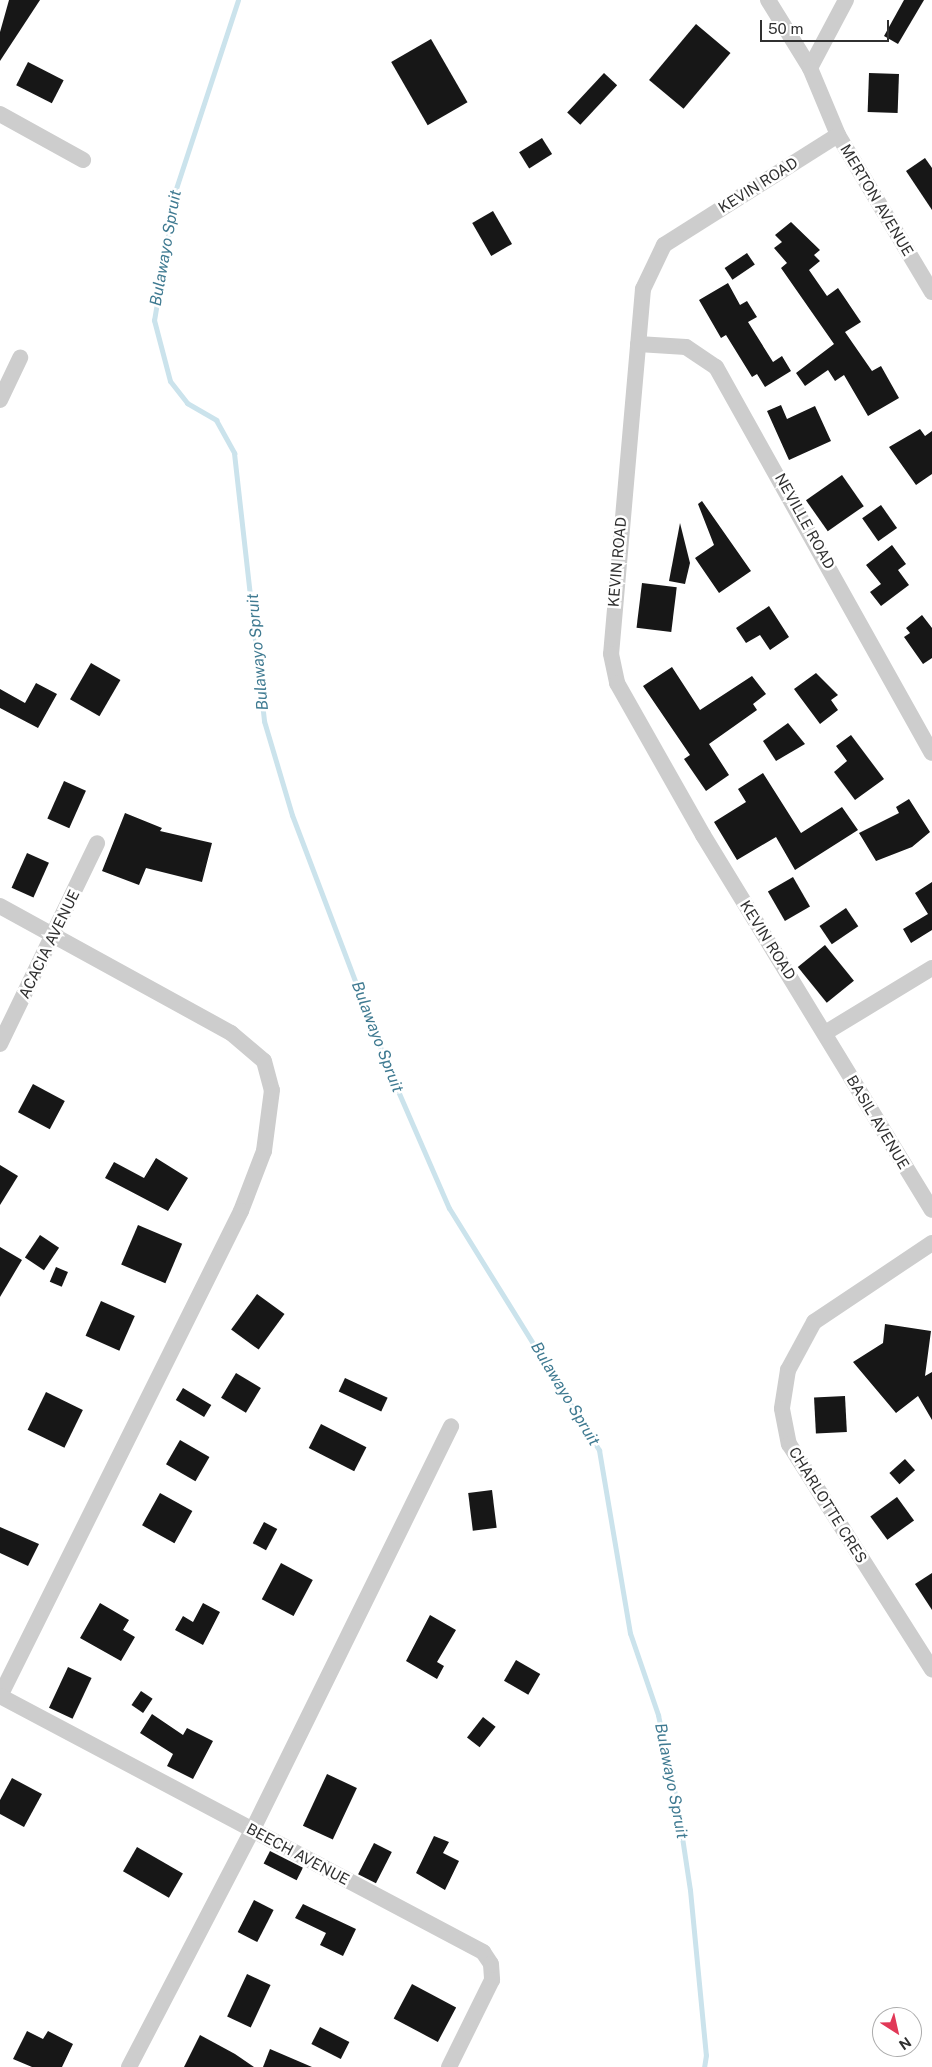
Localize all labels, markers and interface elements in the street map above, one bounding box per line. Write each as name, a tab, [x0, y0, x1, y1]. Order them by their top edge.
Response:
scale bar	[762, 10, 891, 42]
text: 50 m	[768, 20, 803, 37]
street label: MERTON AVENUE	[837, 141, 917, 259]
street label: KEVIN ROAD	[715, 153, 801, 217]
water label: Bulawayo Spruit	[146, 188, 186, 308]
street label: NEVILLE ROAD	[771, 470, 839, 572]
street label: KEVIN ROAD	[604, 516, 630, 608]
water label: Bulawayo Spruit	[243, 593, 273, 711]
street label: ACACIA AVENUE	[15, 887, 83, 1001]
street label: KEVIN ROAD	[736, 897, 800, 983]
water label: Bulawayo Spruit	[347, 979, 407, 1095]
street label: BASIL AVENUE	[843, 1072, 913, 1172]
water label: Bulawayo Spruit	[526, 1339, 604, 1449]
street label: CHARLOTTE CRES	[785, 1444, 871, 1566]
water label: Bulawayo Spruit	[650, 1721, 692, 1841]
street label: BEECH AVENUE	[244, 1819, 352, 1889]
north arrow	[872, 2007, 922, 2057]
text: N	[896, 2034, 914, 2053]

